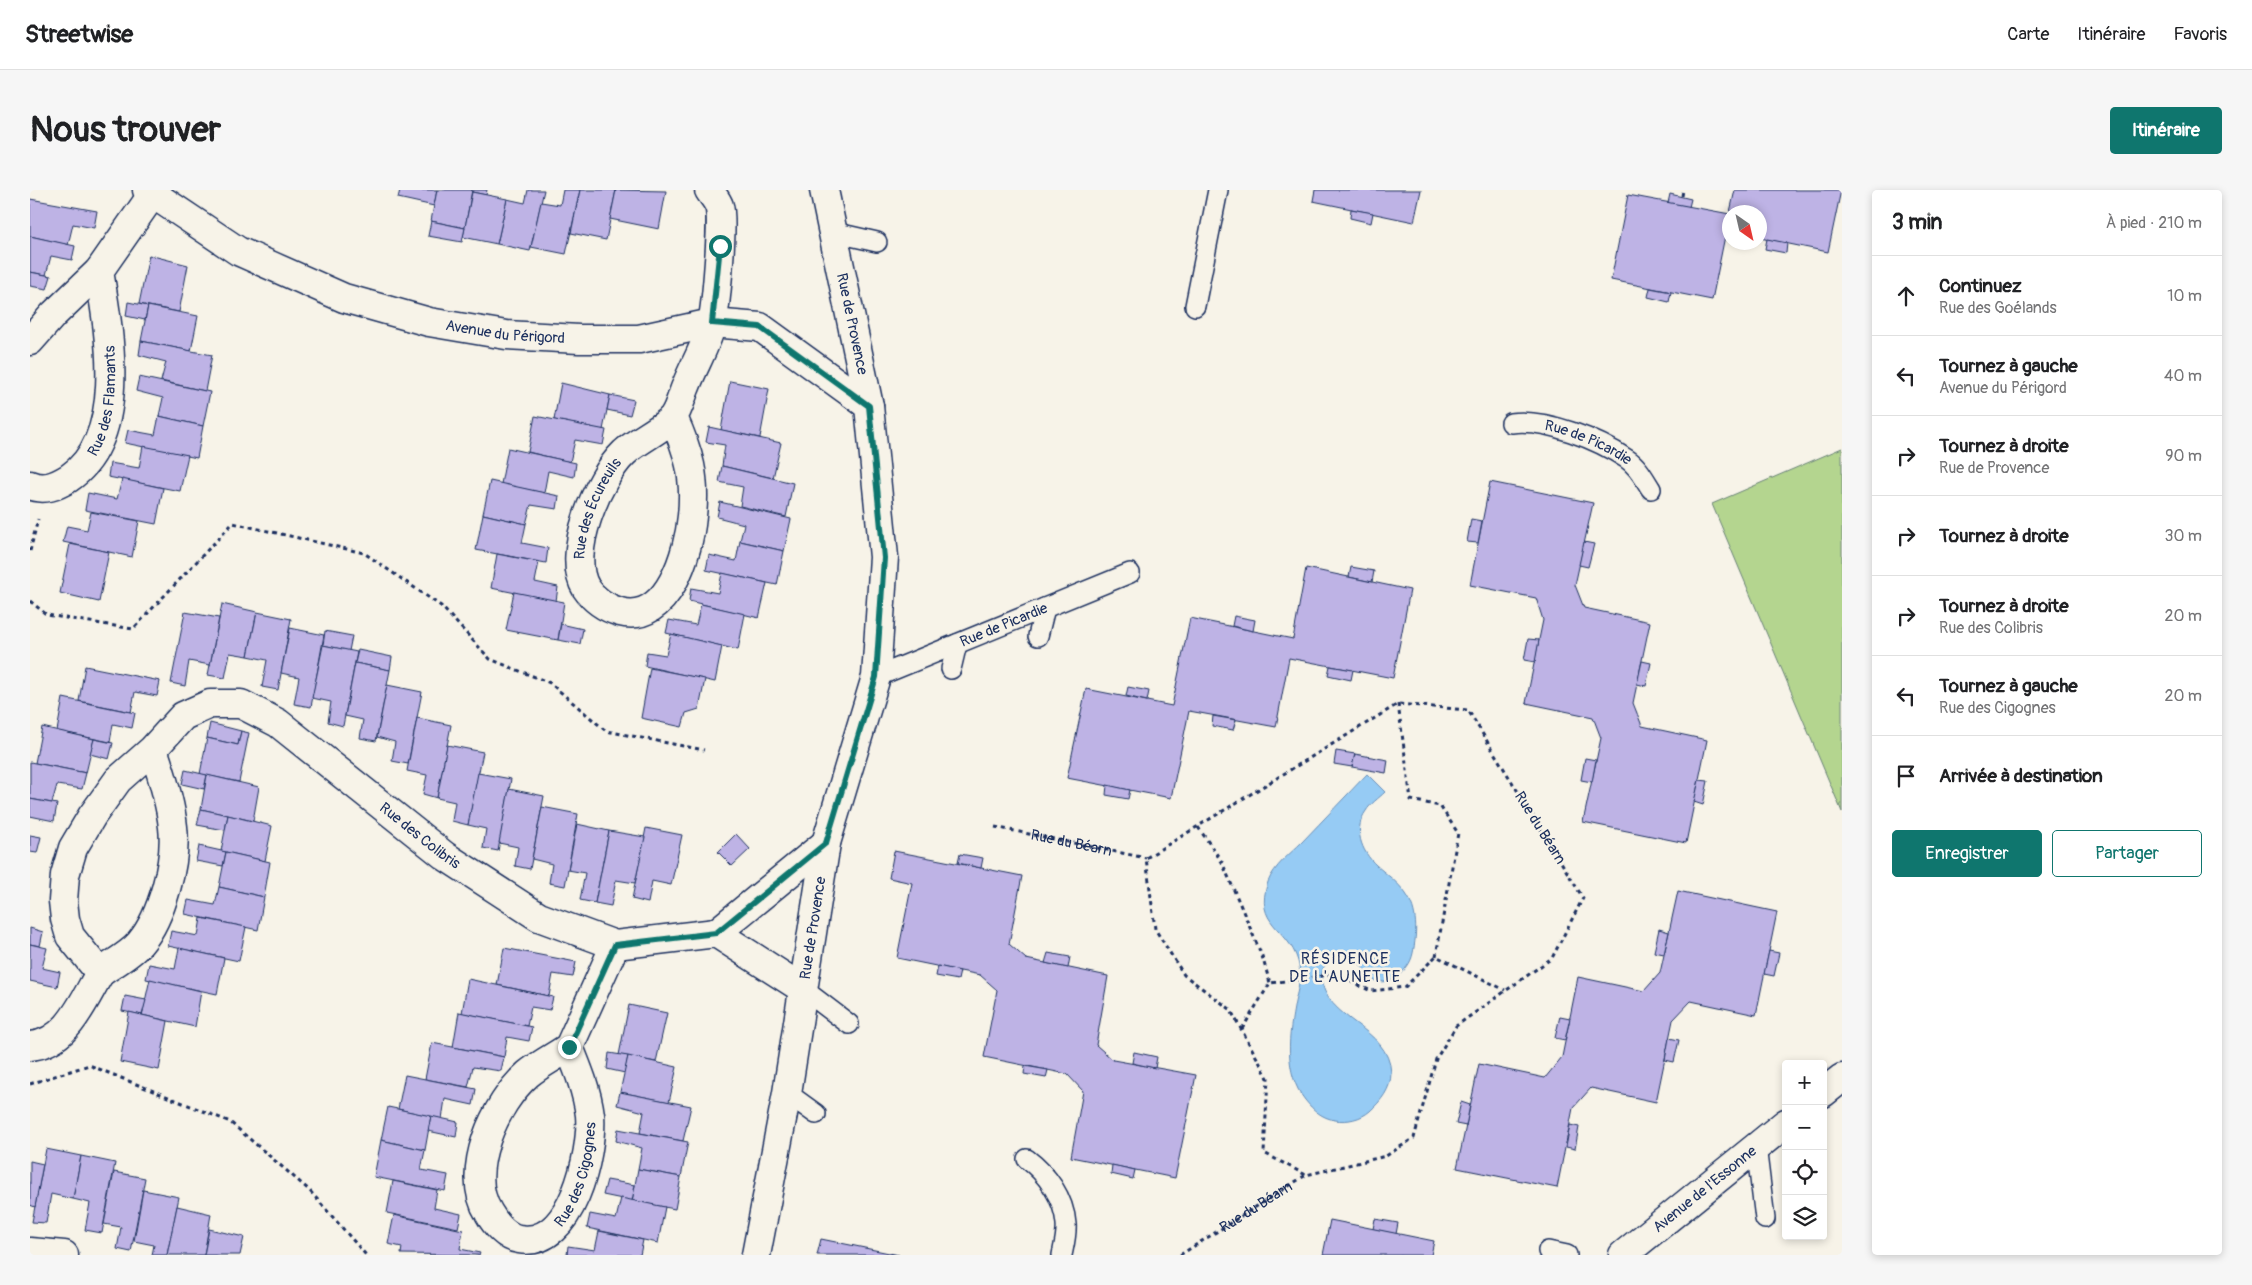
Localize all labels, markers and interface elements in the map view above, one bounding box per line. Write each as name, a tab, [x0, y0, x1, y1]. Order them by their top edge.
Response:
text: Streetwise	[25, 20, 133, 49]
text: Carte	[2007, 23, 2049, 46]
text: Itinéraire	[2077, 23, 2145, 46]
text: Favoris	[2173, 23, 2227, 46]
button: Itinéraire	[2110, 107, 2222, 154]
text: Nous trouver	[30, 108, 221, 152]
north arrow	[1722, 205, 1767, 250]
text: 3 min	[1892, 209, 1942, 236]
text: À pied · 210 m	[2106, 213, 2202, 233]
route start	[709, 235, 732, 258]
street label: Rue de Provence	[832, 271, 872, 377]
text: Continuez	[1939, 274, 2022, 298]
icon: ahead	[1892, 282, 1920, 310]
text: 10 m	[2167, 286, 2202, 306]
text: Rue des Goélands	[1939, 298, 2057, 318]
street label: Avenue du Périgord	[444, 315, 565, 348]
street label: Rue des Flamants	[83, 345, 120, 460]
text: Tournez à gauche	[1939, 354, 2078, 378]
icon: left	[1892, 362, 1920, 390]
text: 40 m	[2164, 366, 2202, 386]
text: Avenue du Périgord	[1939, 378, 2067, 398]
street label: Rue de Picardie	[1543, 416, 1636, 470]
text: Tournez à droite	[1939, 434, 2069, 458]
icon: right	[1892, 442, 1920, 470]
text: 90 m	[2165, 446, 2202, 466]
street label: Rue des Écureuils	[570, 454, 626, 560]
text: Rue de Provence	[1939, 458, 2049, 478]
icon: right	[1892, 522, 1920, 550]
text: Tournez à droite	[1939, 524, 2069, 548]
text: 30 m	[2164, 526, 2202, 546]
text: Tournez à droite	[1939, 594, 2069, 618]
street label: Rue de Picardie	[957, 598, 1051, 651]
icon: right	[1892, 602, 1920, 630]
text: 20 m	[2164, 606, 2202, 626]
text: Rue des Colibris	[1939, 618, 2043, 638]
text: Tournez à gauche	[1939, 674, 2078, 698]
icon: left	[1892, 682, 1920, 710]
text: 20 m	[2164, 686, 2202, 706]
text: Rue des Cigognes	[1939, 698, 2056, 718]
icon: arrive	[1892, 762, 1920, 790]
text: Arrivée à destination	[1939, 764, 2103, 788]
street label: Rue du Béarn	[1510, 788, 1570, 868]
street label: Rue des Colibris	[376, 798, 464, 873]
street label: Rue du Béarn	[1029, 825, 1114, 860]
button: Enregistrer	[1892, 830, 2042, 877]
button: Partager	[2052, 830, 2202, 877]
street label: Rue de Provence	[795, 875, 830, 981]
district label: RÉSIDENCE DE L'AUNETTE	[1289, 949, 1401, 987]
route end	[558, 1036, 581, 1059]
map controls	[1782, 1060, 1827, 1240]
button: +	[1782, 1060, 1827, 1105]
button: −	[1782, 1105, 1827, 1150]
street label: Rue des Cigognes	[550, 1122, 600, 1231]
street label: Avenue de l'Essonne	[1649, 1141, 1761, 1237]
button: locate	[1782, 1150, 1827, 1195]
street label: Rue du Béarn	[1216, 1177, 1296, 1237]
button: layers	[1782, 1195, 1827, 1240]

